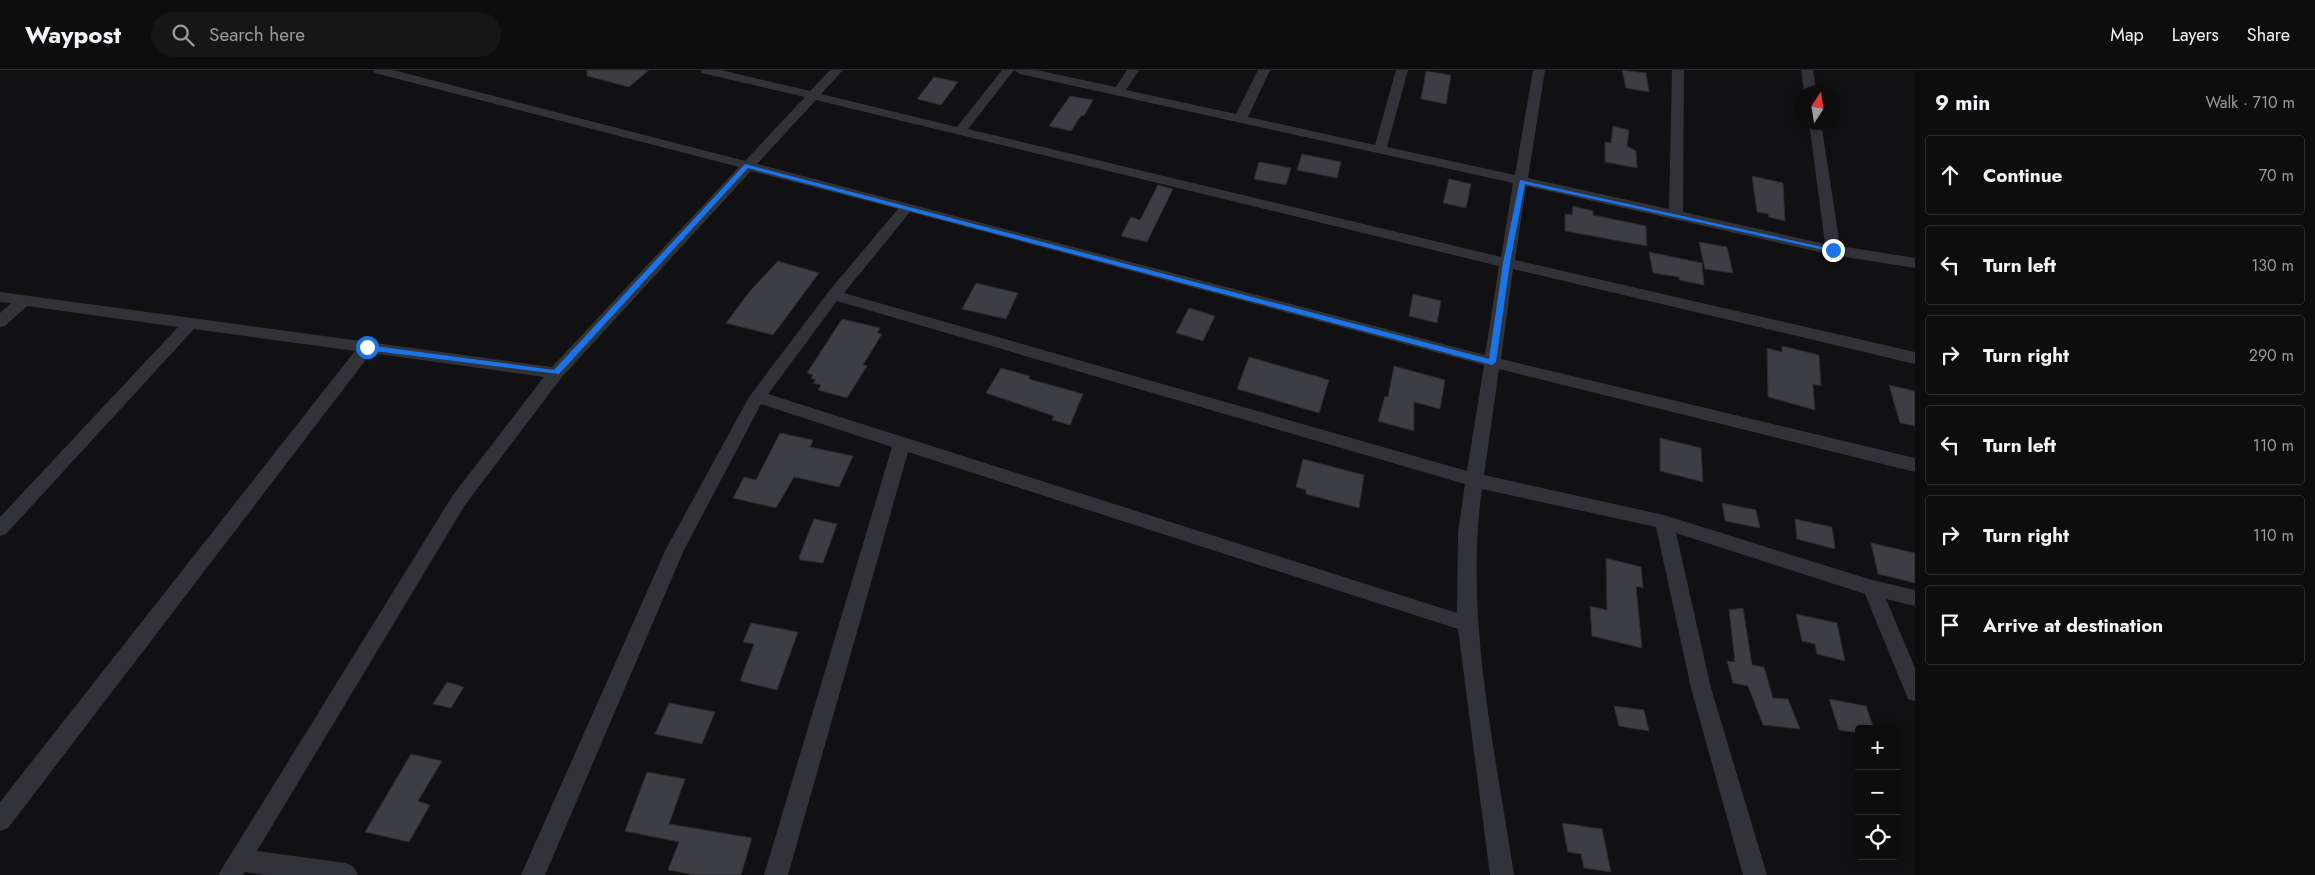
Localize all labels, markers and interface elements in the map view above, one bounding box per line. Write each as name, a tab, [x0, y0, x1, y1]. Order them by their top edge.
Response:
search box	[151, 12, 501, 57]
text: Waypost	[25, 17, 121, 52]
icon: search	[169, 21, 197, 49]
text: Search here	[209, 21, 305, 48]
text: Map	[2110, 22, 2144, 48]
text: Layers	[2172, 22, 2219, 48]
text: Share	[2247, 22, 2290, 48]
north arrow	[1795, 85, 1840, 130]
text: 9 min	[1935, 88, 1990, 118]
text: Walk · 710 m	[2205, 91, 2295, 114]
icon: ahead	[1936, 161, 1964, 189]
text: Continue	[1983, 162, 2062, 189]
text: 70 m	[2259, 164, 2294, 187]
route end	[1822, 239, 1845, 262]
icon: left	[1936, 251, 1964, 279]
text: Turn left	[1983, 252, 2056, 279]
text: 130 m	[2251, 254, 2294, 277]
route start	[356, 336, 379, 359]
icon: right	[1936, 341, 1964, 369]
text: Turn right	[1983, 342, 2069, 369]
text: 290 m	[2249, 344, 2294, 367]
icon: left	[1936, 431, 1964, 459]
text: Turn left	[1983, 432, 2056, 459]
text: 110 m	[2253, 434, 2294, 457]
icon: right	[1936, 521, 1964, 549]
text: Turn right	[1983, 522, 2069, 549]
text: 110 m	[2253, 524, 2294, 547]
icon: arrive	[1936, 611, 1964, 639]
text: Arrive at destination	[1983, 612, 2163, 639]
map controls	[1855, 725, 1900, 860]
button: +	[1855, 725, 1900, 770]
button: −	[1855, 770, 1900, 815]
button: locate	[1855, 815, 1900, 860]

